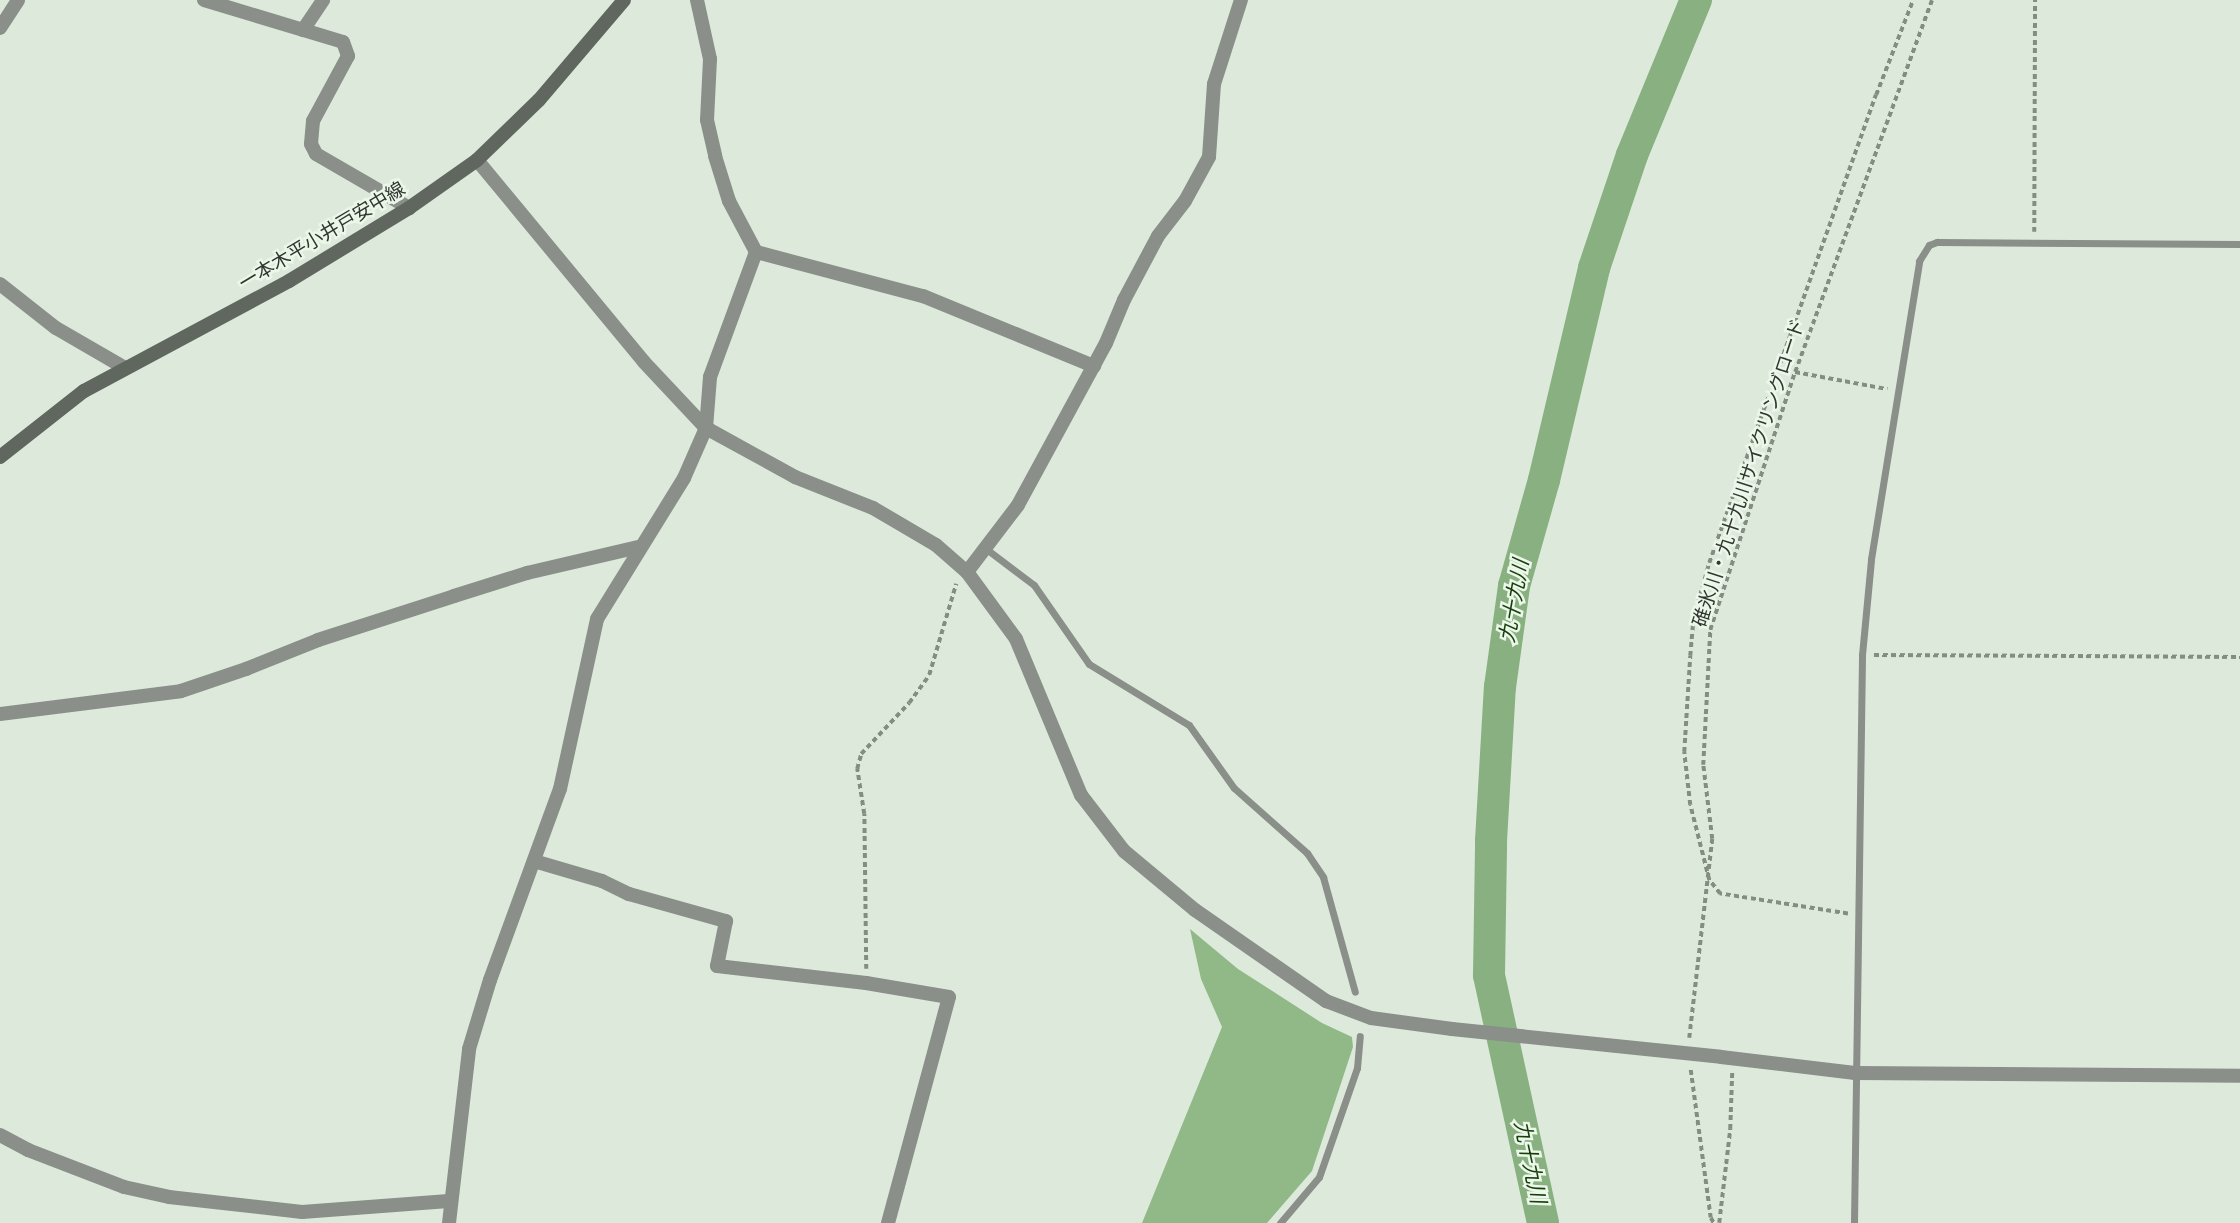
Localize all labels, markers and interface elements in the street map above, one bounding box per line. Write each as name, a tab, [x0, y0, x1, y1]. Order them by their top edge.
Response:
street label: 一本木平小井戸安中線	[235, 177, 409, 295]
street label: 碓氷川・九十九川サイクリングロード	[1688, 316, 1810, 630]
water label: 九十九川	[1494, 557, 1534, 645]
water label: 九十九川	[1509, 1118, 1551, 1206]

